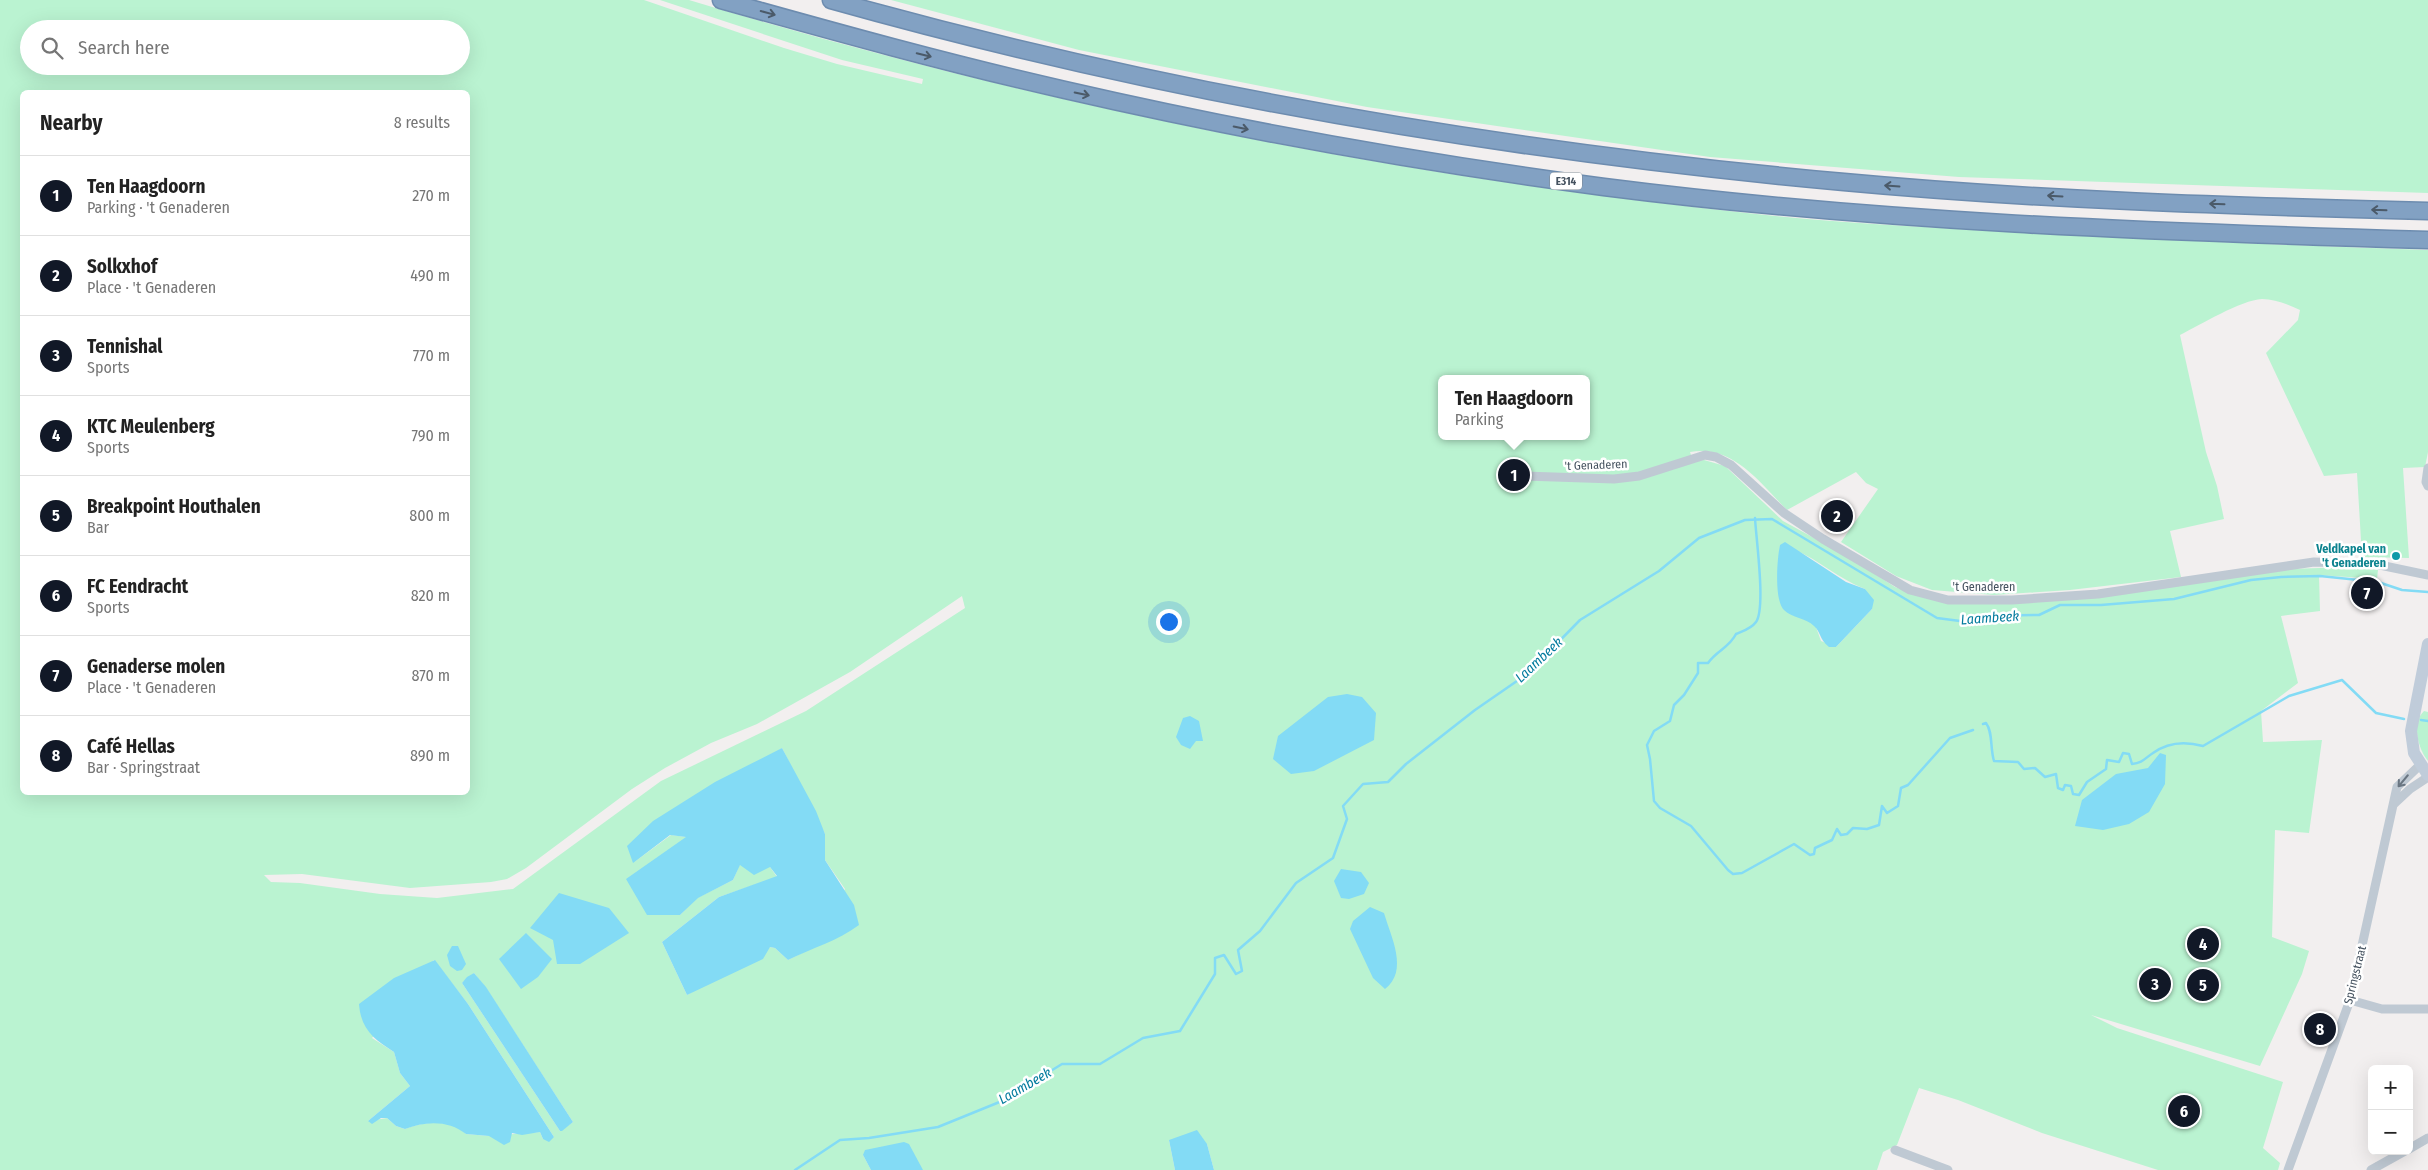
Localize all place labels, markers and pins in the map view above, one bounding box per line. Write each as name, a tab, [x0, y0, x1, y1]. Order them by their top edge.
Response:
pin: 1	[1498, 456, 1530, 494]
pin: 2	[1821, 497, 1853, 535]
place label: Veldkapel van 't Genaderen	[2315, 542, 2386, 570]
marker: Veldkapel van 't Genaderen	[2390, 550, 2402, 562]
pin: 7	[2351, 574, 2383, 612]
pin: 4	[2187, 925, 2219, 963]
pin: 3	[2139, 965, 2171, 1003]
pin: 5	[2187, 966, 2219, 1004]
pin: 8	[2304, 1010, 2336, 1048]
pin: 6	[2168, 1092, 2200, 1130]

